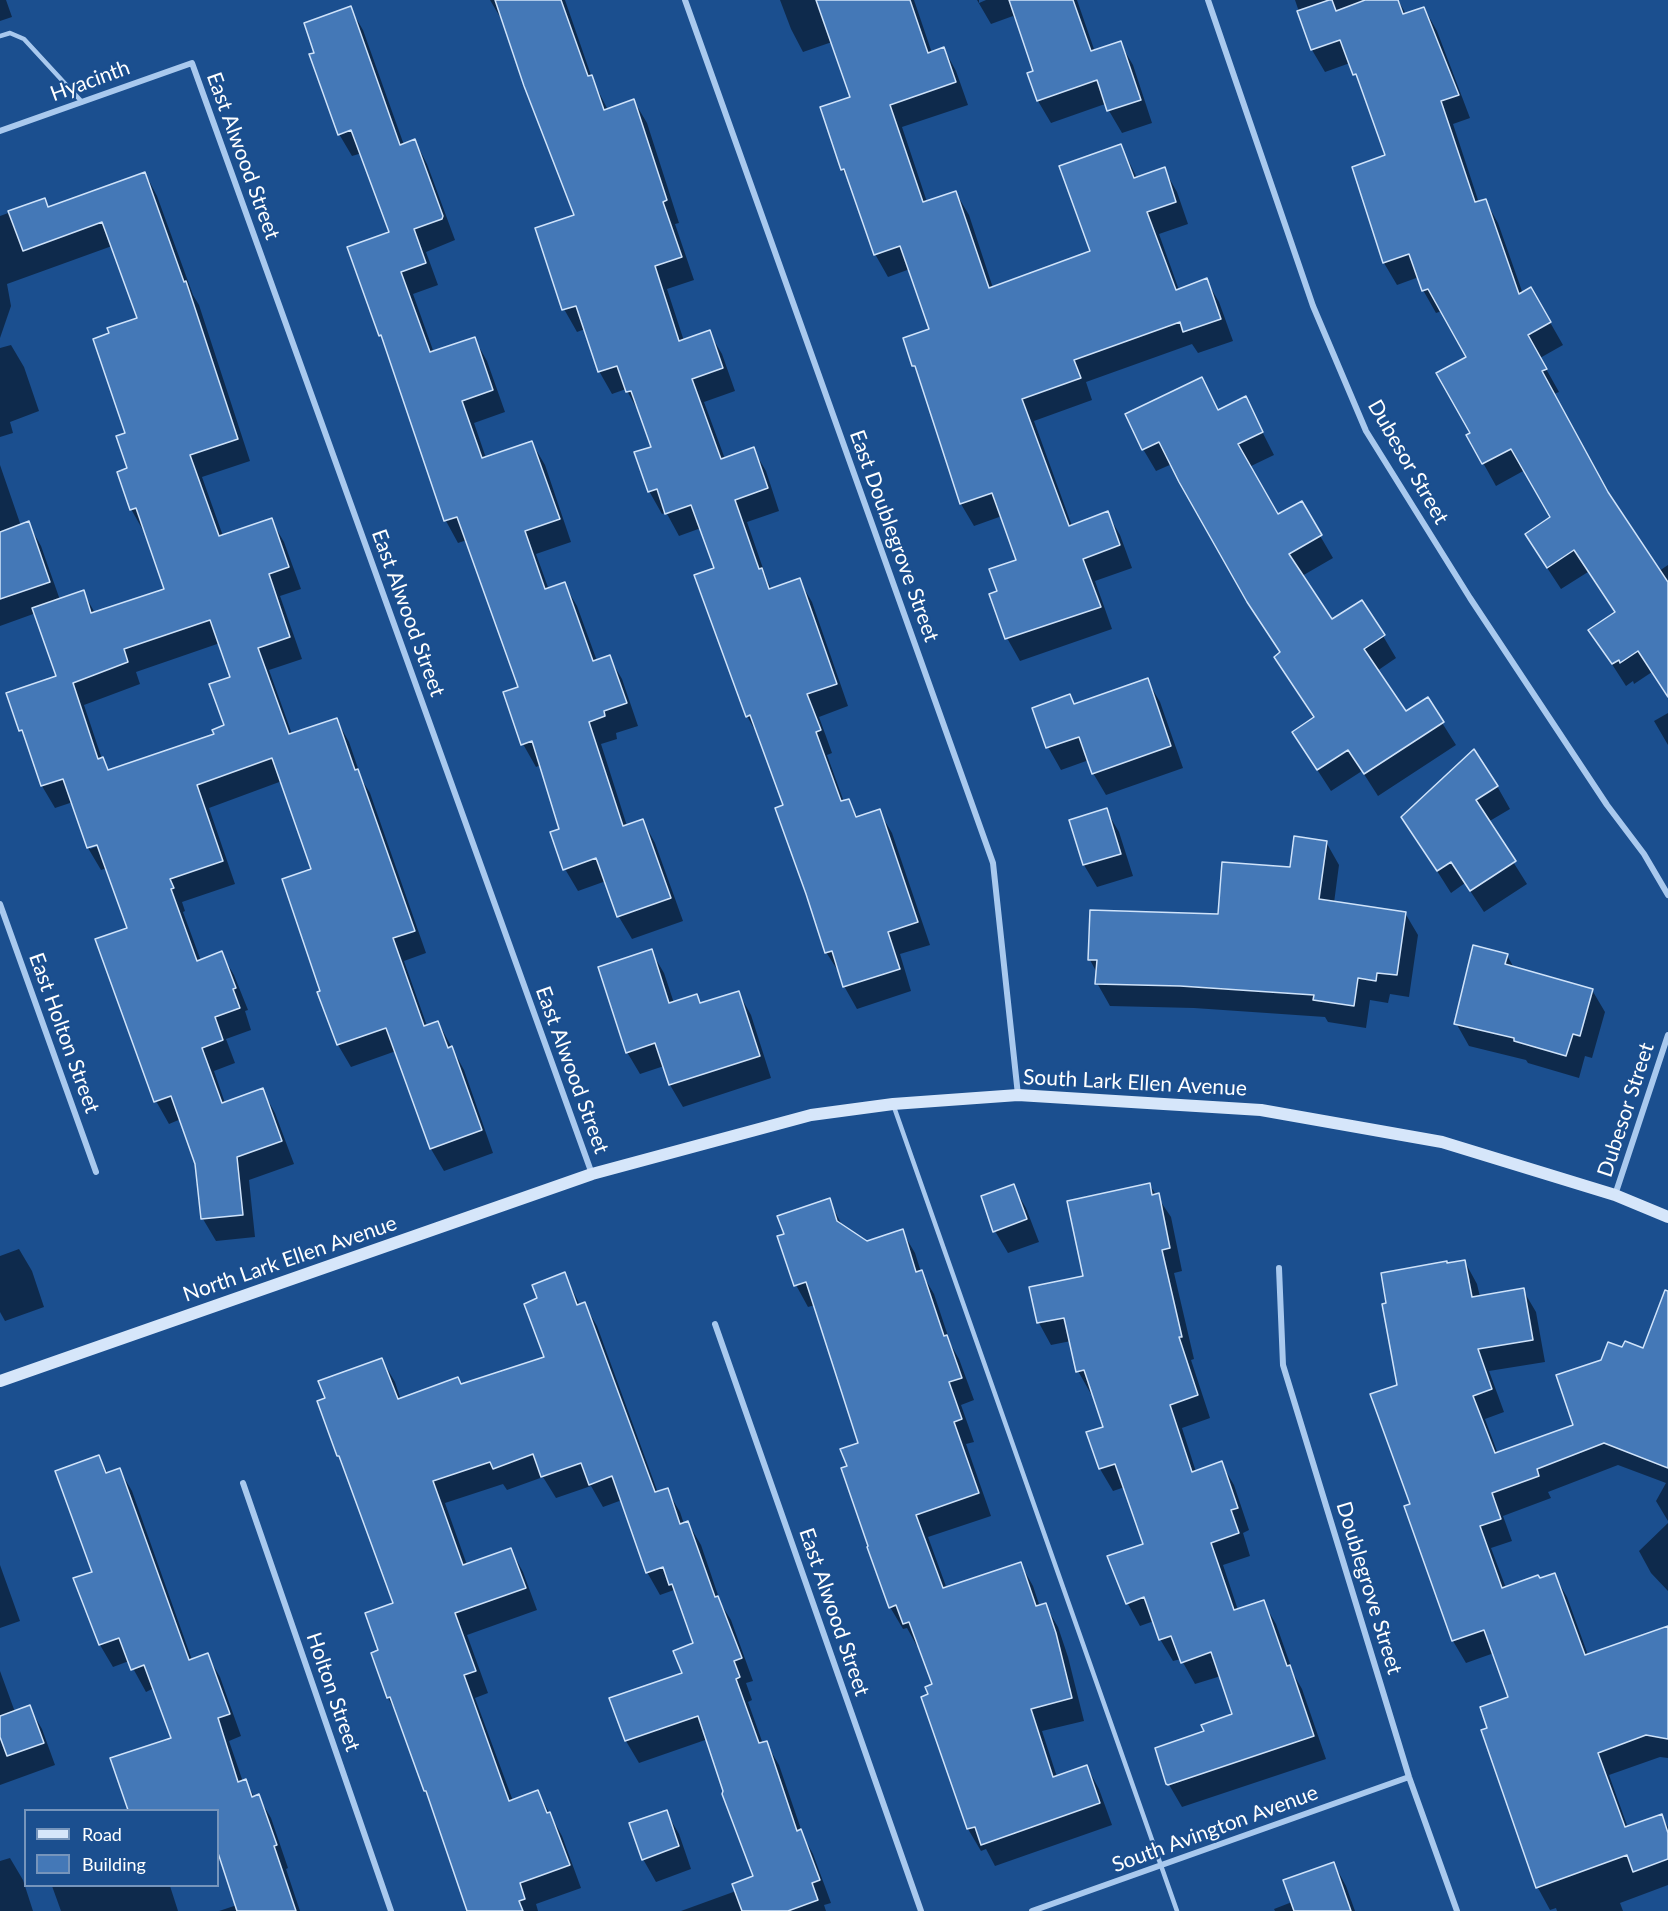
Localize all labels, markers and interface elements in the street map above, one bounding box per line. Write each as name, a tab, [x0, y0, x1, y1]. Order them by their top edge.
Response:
street label: Hyacinth	[47, 55, 133, 107]
street label: East Alwood Street	[201, 69, 285, 243]
street label: Dubesor Street	[1362, 395, 1454, 529]
street label: East Doublegrove Street	[844, 427, 944, 645]
street label: East Alwood Street	[366, 526, 450, 700]
street label: East Holton Street	[23, 949, 105, 1117]
street label: East Alwood Street	[530, 983, 614, 1157]
street label: Dubesor Street	[1592, 1040, 1660, 1180]
street label: South Lark Ellen Avenue	[1022, 1065, 1248, 1101]
street label: North Lark Ellen Avenue	[180, 1211, 400, 1307]
street label: Doublegrove Street	[1331, 1499, 1407, 1677]
street label: East Alwood Street	[793, 1525, 875, 1699]
street label: Holton Street	[301, 1629, 365, 1755]
street label: South Avington Avenue	[1109, 1780, 1321, 1878]
legend	[24, 1809, 219, 1887]
text: Road	[82, 1823, 122, 1845]
text: Building	[82, 1853, 146, 1875]

